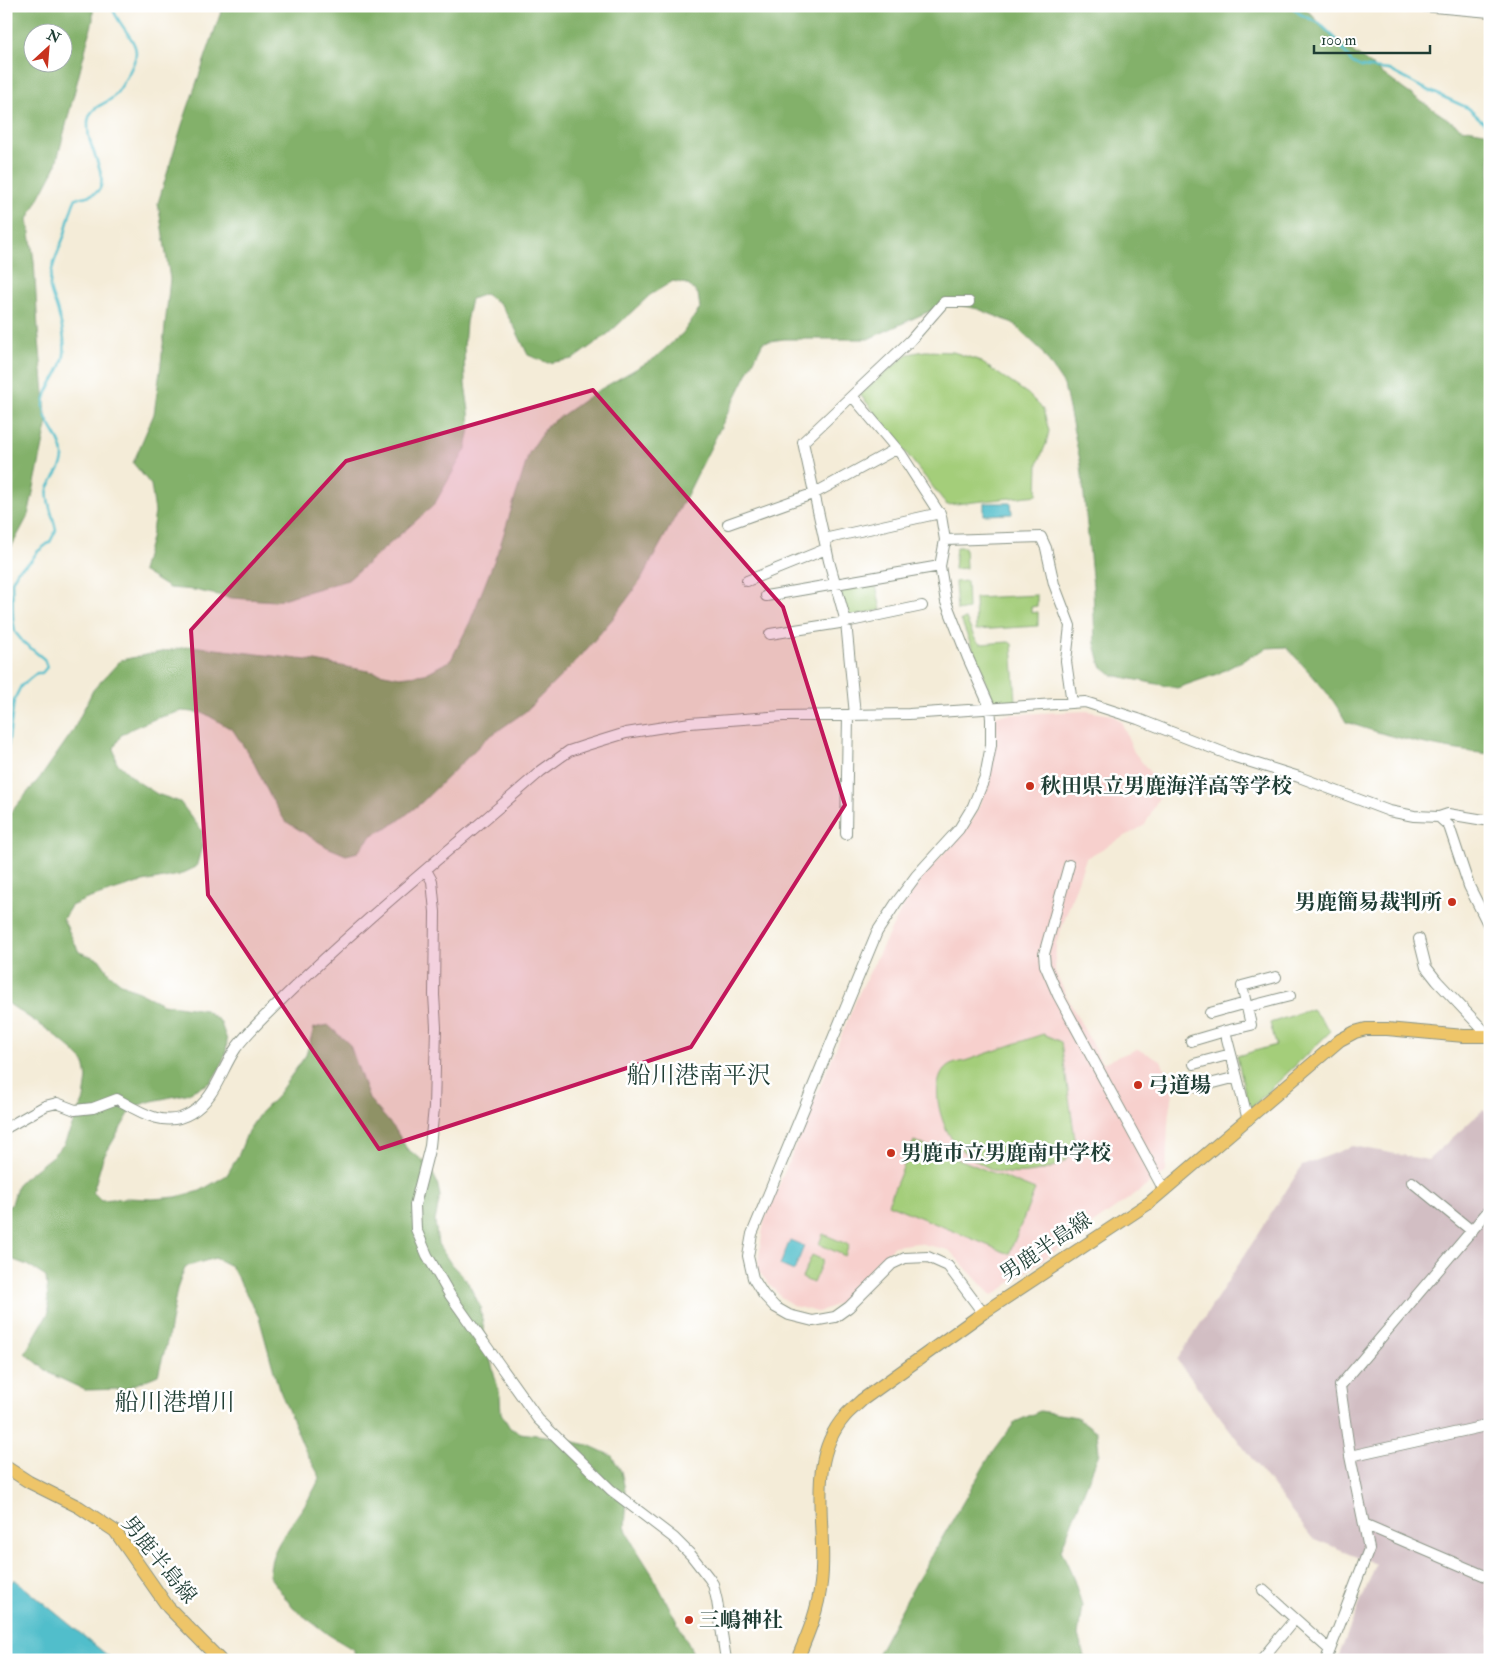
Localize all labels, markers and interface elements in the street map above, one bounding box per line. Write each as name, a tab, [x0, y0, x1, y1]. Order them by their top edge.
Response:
north arrow	[22, 22, 72, 72]
scale bar	[1314, 22, 1430, 54]
text: N	[43, 26, 63, 47]
text: 100 m	[1321, 31, 1357, 50]
place label: 秋田県立男鹿海洋高等学校	[1040, 773, 1292, 800]
marker: 秋田県立男鹿海洋高等学校	[1024, 780, 1036, 792]
place label: 男鹿簡易裁判所	[1295, 889, 1442, 916]
marker: 男鹿簡易裁判所	[1446, 896, 1458, 908]
district label: 船川港南平沢	[627, 1060, 771, 1091]
place label: 弓道場	[1148, 1072, 1211, 1099]
marker: 弓道場	[1132, 1079, 1144, 1091]
place label: 男鹿市立男鹿南中学校	[901, 1140, 1111, 1167]
marker: 男鹿市立男鹿南中学校	[885, 1147, 897, 1159]
street label: 男鹿半島線	[995, 1206, 1097, 1288]
district label: 船川港増川	[115, 1387, 235, 1418]
street label: 男鹿半島線	[115, 1511, 203, 1609]
place label: 三嶋神社	[699, 1607, 783, 1634]
marker: 三嶋神社	[683, 1614, 695, 1626]

